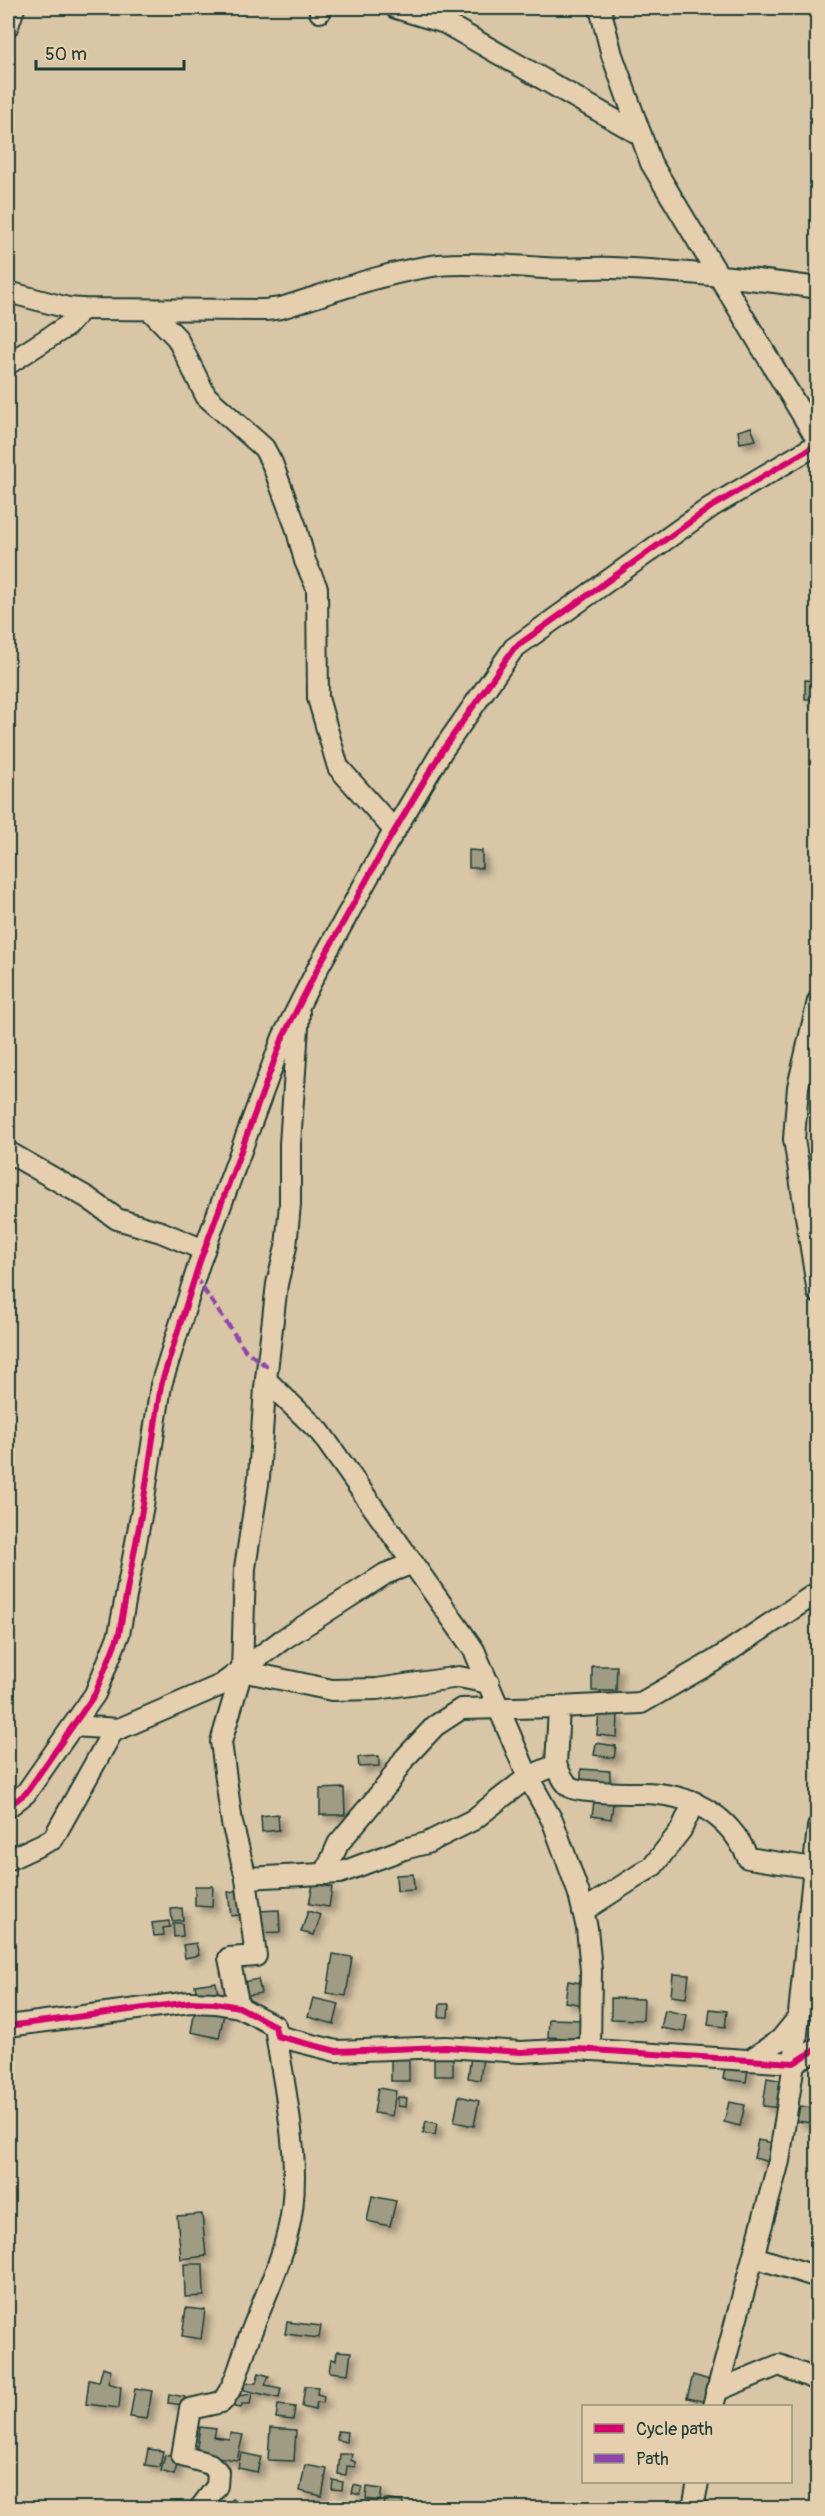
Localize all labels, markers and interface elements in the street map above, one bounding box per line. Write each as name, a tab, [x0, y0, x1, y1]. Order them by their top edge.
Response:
scale bar	[36, 33, 184, 71]
text: 50 m	[45, 43, 87, 66]
legend	[582, 2405, 792, 2483]
text: Cycle path	[636, 2418, 713, 2441]
text: Path	[636, 2448, 669, 2471]

